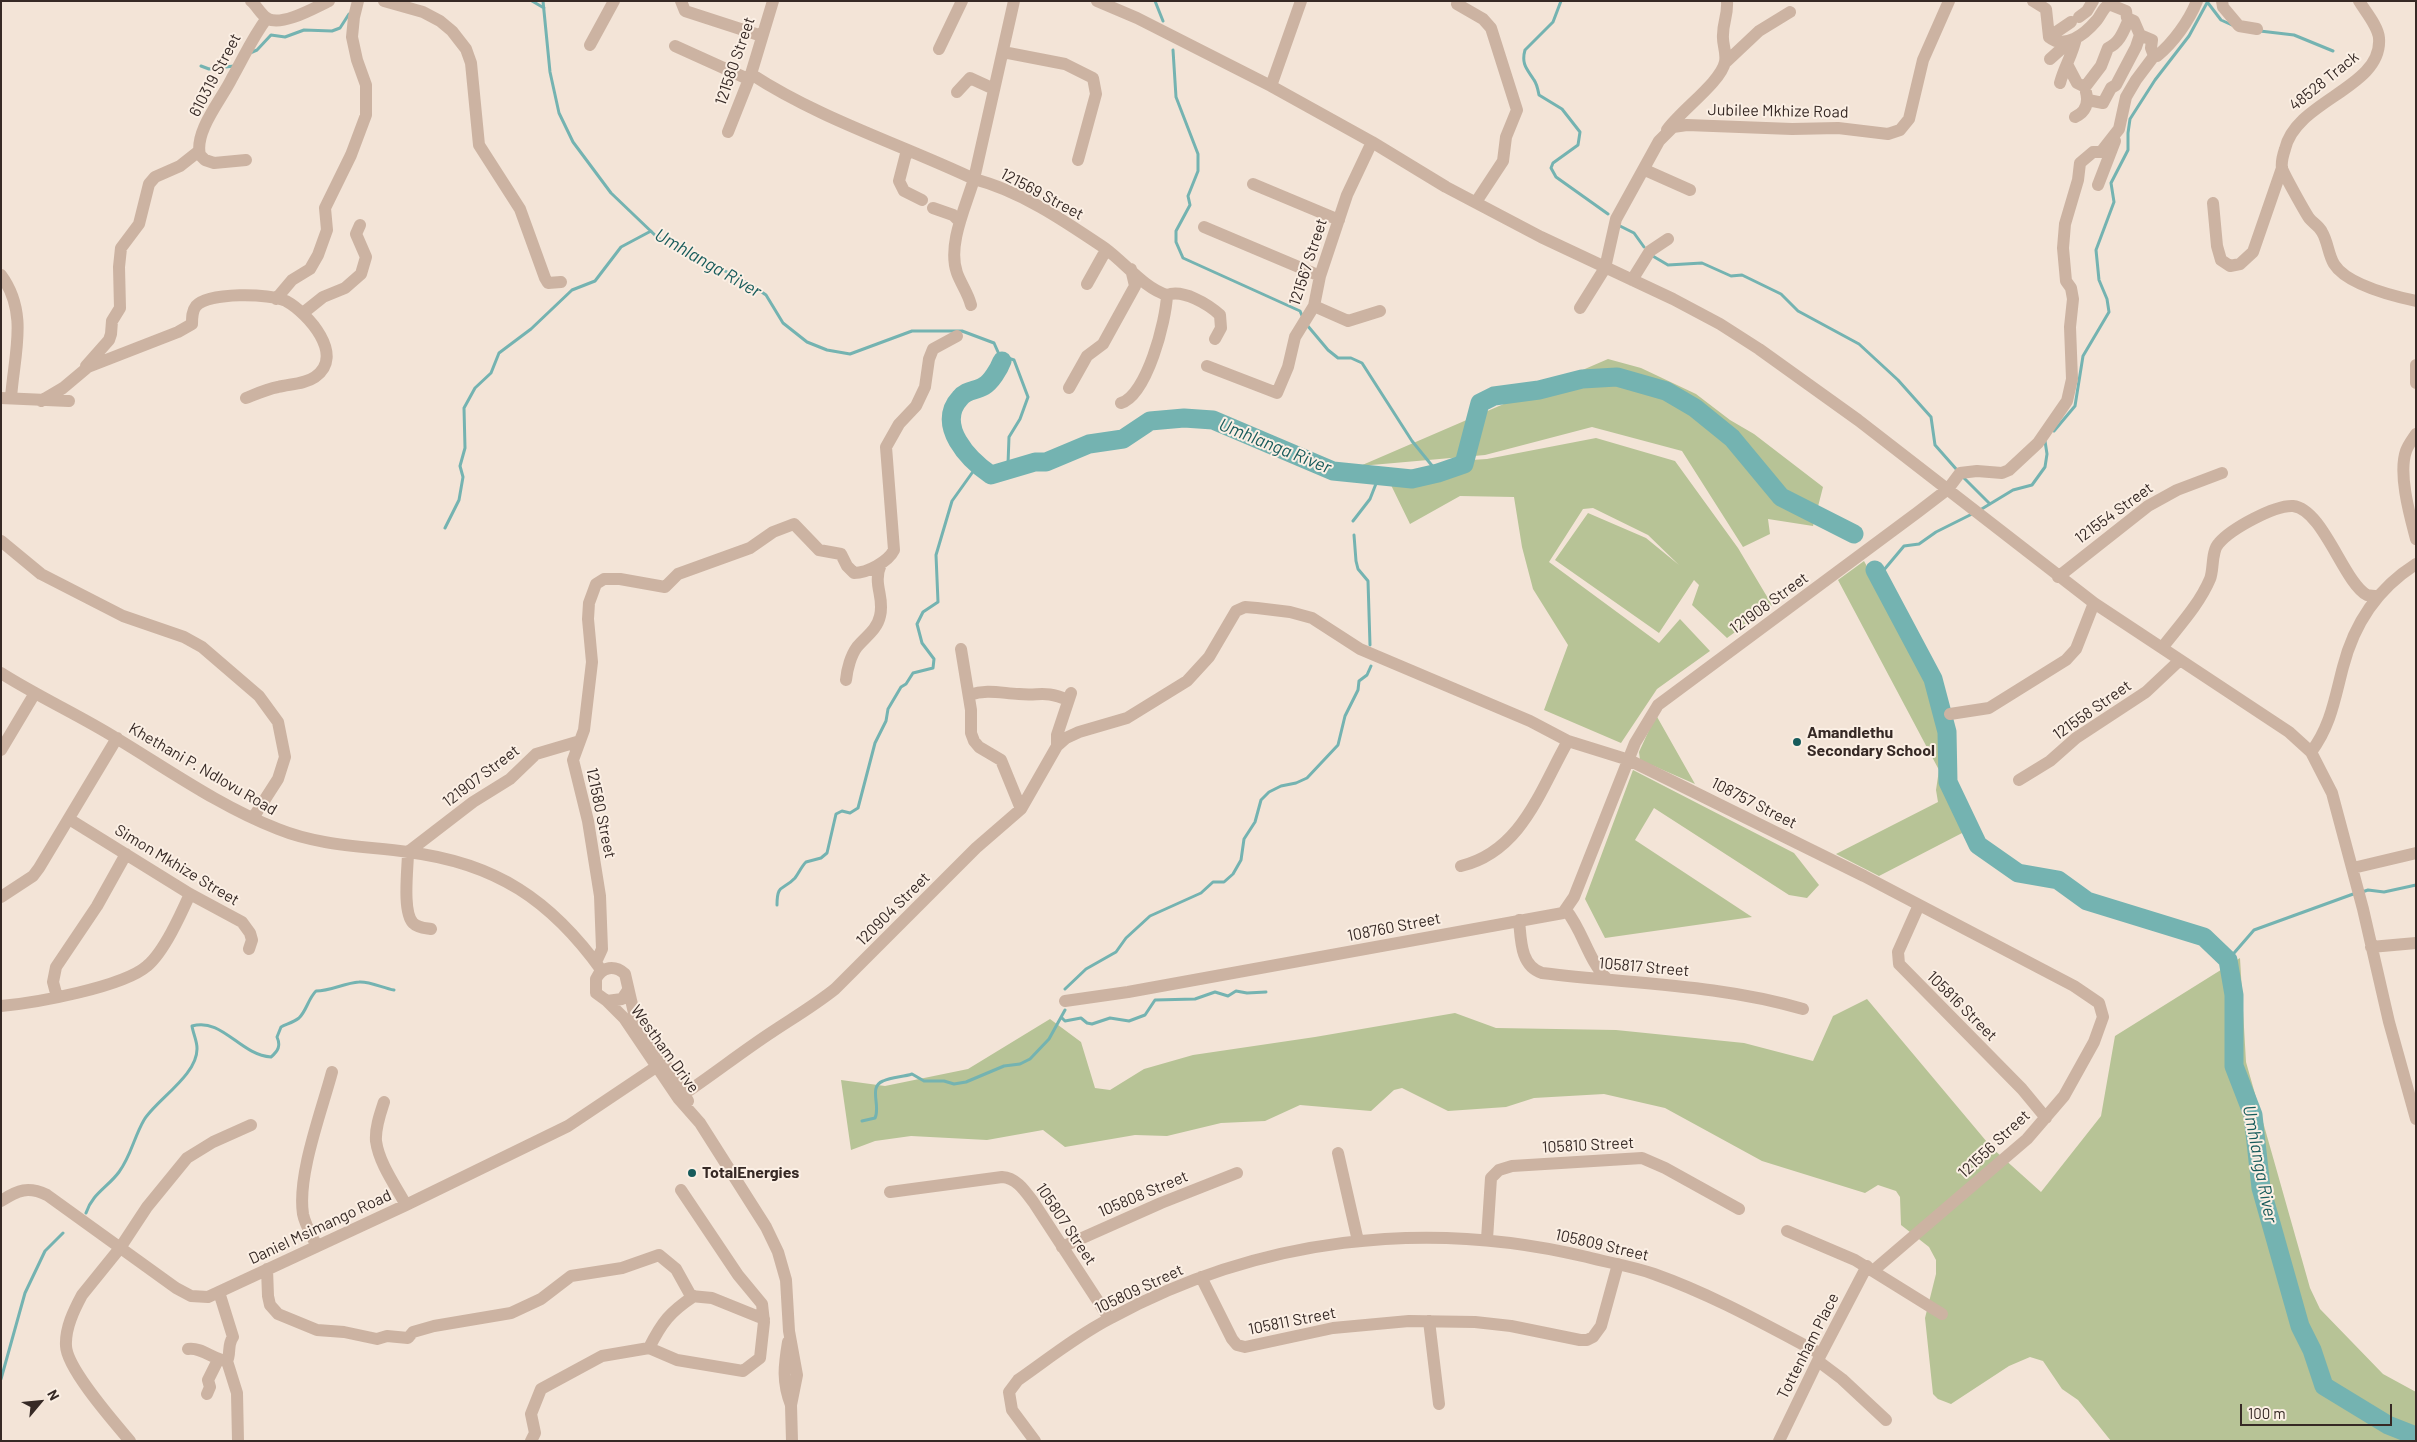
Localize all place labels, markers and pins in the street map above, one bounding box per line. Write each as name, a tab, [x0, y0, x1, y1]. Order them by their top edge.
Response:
place label: Amandlethu Secondary School	[1807, 723, 1935, 761]
marker: Amandlethu Secondary School	[1791, 736, 1803, 748]
place label: TotalEnergies	[702, 1163, 799, 1183]
marker: TotalEnergies	[686, 1167, 698, 1179]

